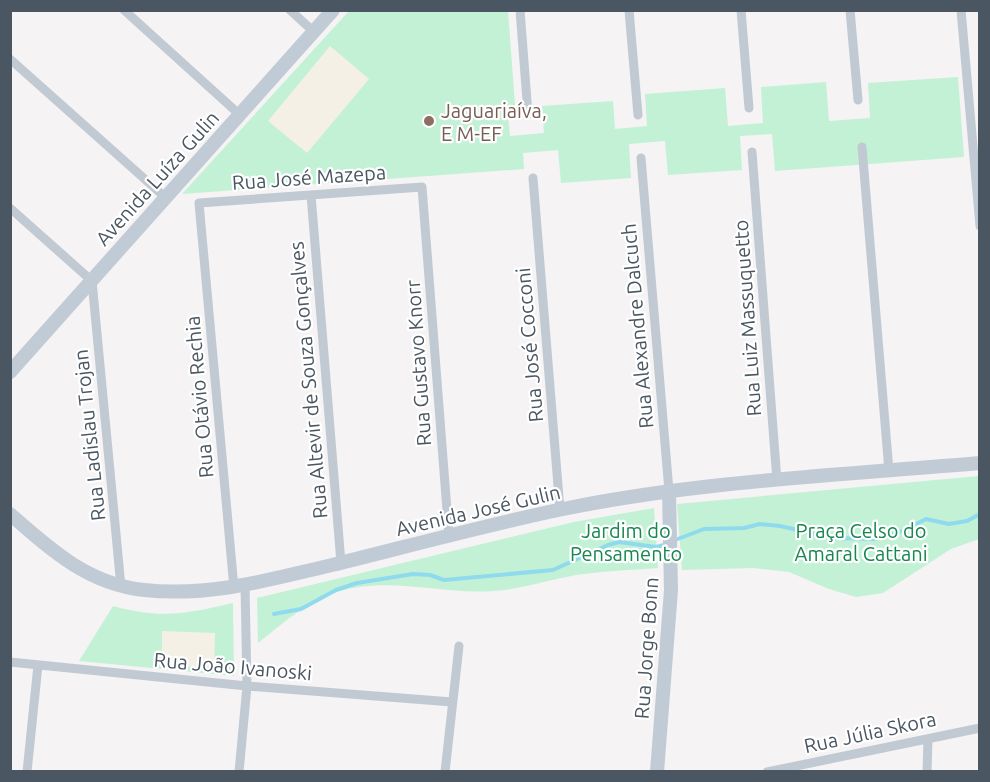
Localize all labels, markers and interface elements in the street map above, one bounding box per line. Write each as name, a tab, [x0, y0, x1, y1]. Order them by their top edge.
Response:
place label: Jaguariaíva, E M-EF	[441, 99, 547, 145]
street label: Avenida Luíza Gulin	[91, 106, 223, 250]
marker: Jaguariaíva, E M-EF	[422, 114, 436, 128]
street label: Rua José Mazepa	[231, 160, 387, 194]
street label: Rua Luiz Massuquetto	[729, 219, 765, 417]
street label: Rua Alexandre Dalcuch	[617, 223, 657, 429]
street label: Rua Altevir de Souza Gonçalves	[284, 240, 332, 520]
street label: Rua José Cocconi	[511, 267, 547, 423]
street label: Rua Gustavo Knorr	[401, 279, 435, 447]
street label: Rua Otávio Rechia	[180, 315, 218, 479]
street label: Rua Ladislau Trojan	[69, 348, 109, 522]
street label: Avenida José Gulin	[393, 480, 563, 540]
park label: Jardim do Pensamento	[570, 519, 682, 565]
park label: Praça Celso do Amaral Cattani	[795, 519, 928, 565]
street label: Rua Jorge Bonn	[630, 576, 662, 720]
street label: Rua João Ivanoski	[153, 648, 313, 684]
street label: Rua Júlia Skora	[802, 707, 938, 757]

